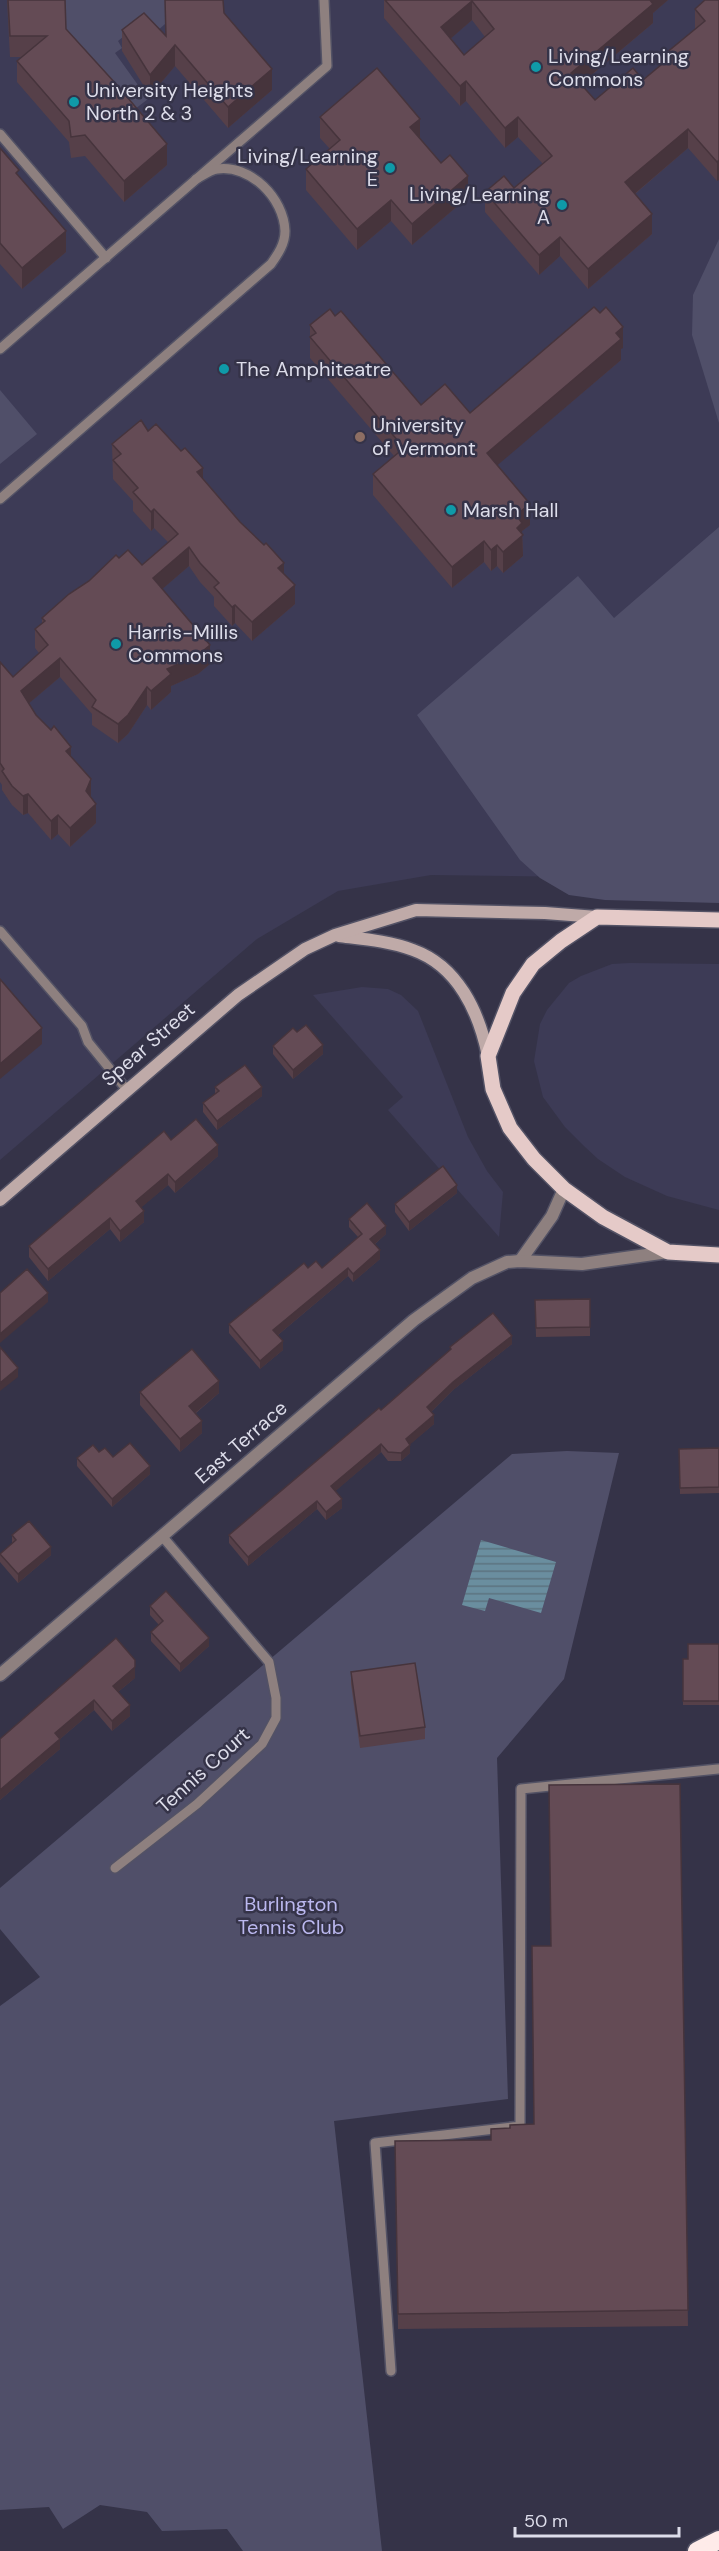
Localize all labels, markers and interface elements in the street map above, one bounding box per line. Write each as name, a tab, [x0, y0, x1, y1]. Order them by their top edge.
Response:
place label: Living/Learning Commons	[548, 43, 689, 92]
marker: Living/Learning Commons	[529, 60, 543, 74]
place label: University Heights North 2 & 3	[86, 77, 254, 126]
marker: University Heights North 2 & 3	[67, 95, 81, 109]
place label: Living/Learning E	[237, 143, 378, 192]
marker: Living/Learning E	[383, 161, 397, 175]
place label: Living/Learning A	[409, 181, 550, 230]
marker: Living/Learning A	[555, 198, 569, 212]
place label: The Amphiteatre	[236, 356, 391, 382]
marker: The Amphiteatre	[217, 362, 231, 376]
place label: University of Vermont	[372, 412, 476, 461]
marker: University of Vermont	[353, 430, 367, 444]
place label: Marsh Hall	[463, 497, 558, 523]
marker: Marsh Hall	[444, 503, 458, 517]
place label: Harris-Millis Commons	[128, 619, 238, 668]
marker: Harris-Millis Commons	[109, 637, 123, 651]
street label: Spear Street	[96, 996, 200, 1092]
street label: East Terrace	[189, 1395, 293, 1489]
street label: Tennis Court	[151, 1721, 255, 1819]
park label: Burlington Tennis Club	[238, 1891, 344, 1940]
scale bar	[515, 2500, 678, 2538]
text: 50 m	[524, 2509, 568, 2533]

